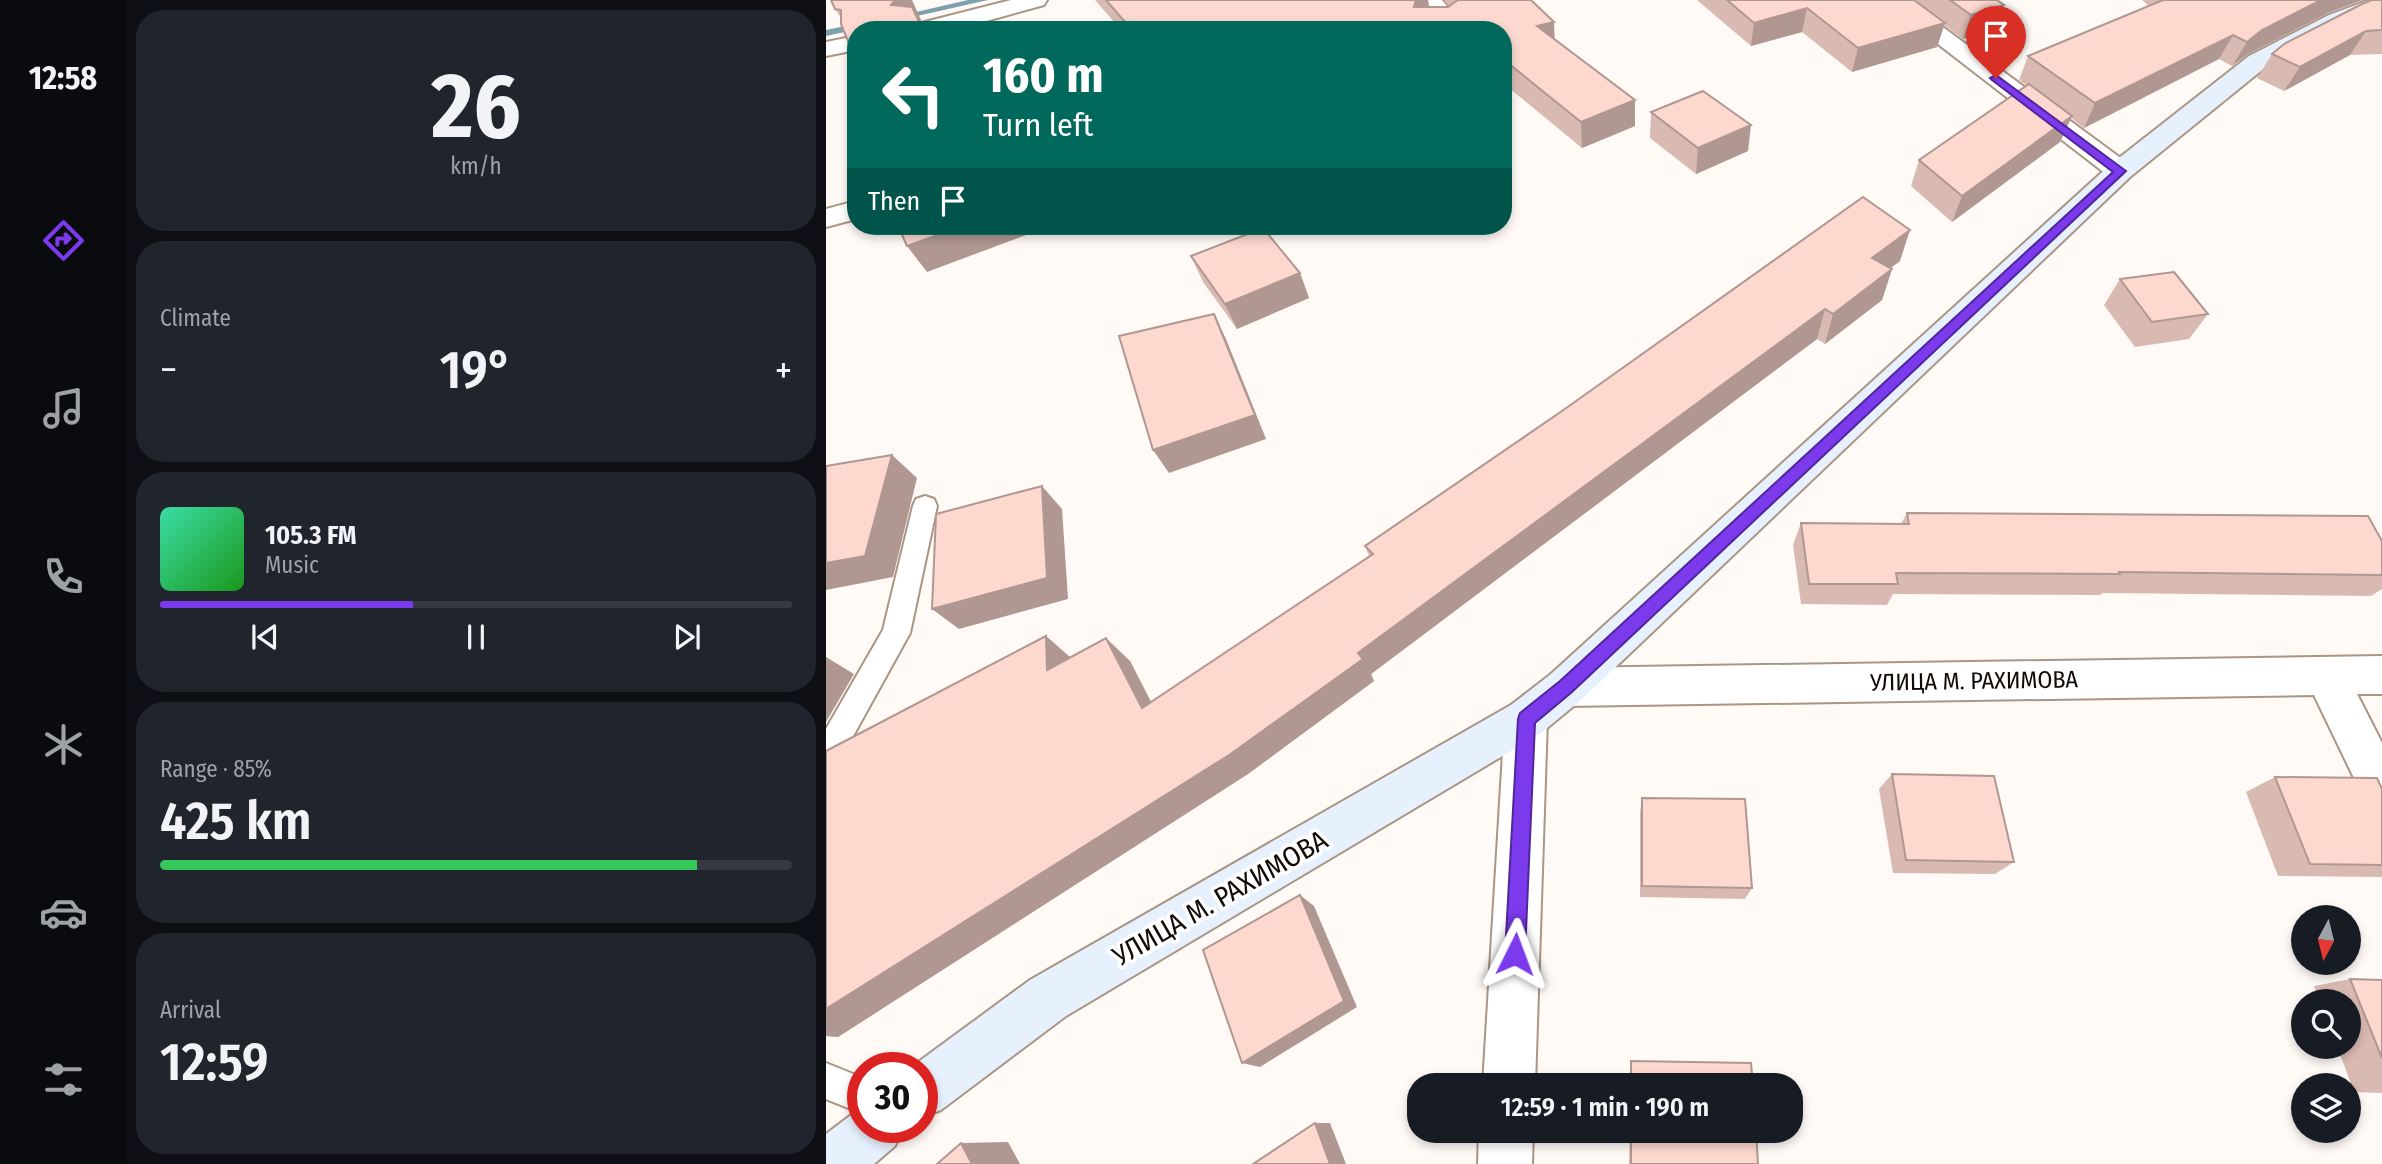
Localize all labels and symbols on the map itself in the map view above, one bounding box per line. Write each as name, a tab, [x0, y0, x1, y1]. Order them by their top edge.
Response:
pin	[1966, 6, 2026, 78]
street label: УЛИЦА М. РАХИМОВА	[1869, 665, 2079, 697]
street label: УЛИЦА М. РАХИМОВА	[1106, 823, 1334, 973]
north arrow	[2291, 905, 2361, 975]
position arrow	[1478, 917, 1552, 991]
speed limit sign: 30	[847, 1052, 938, 1143]

